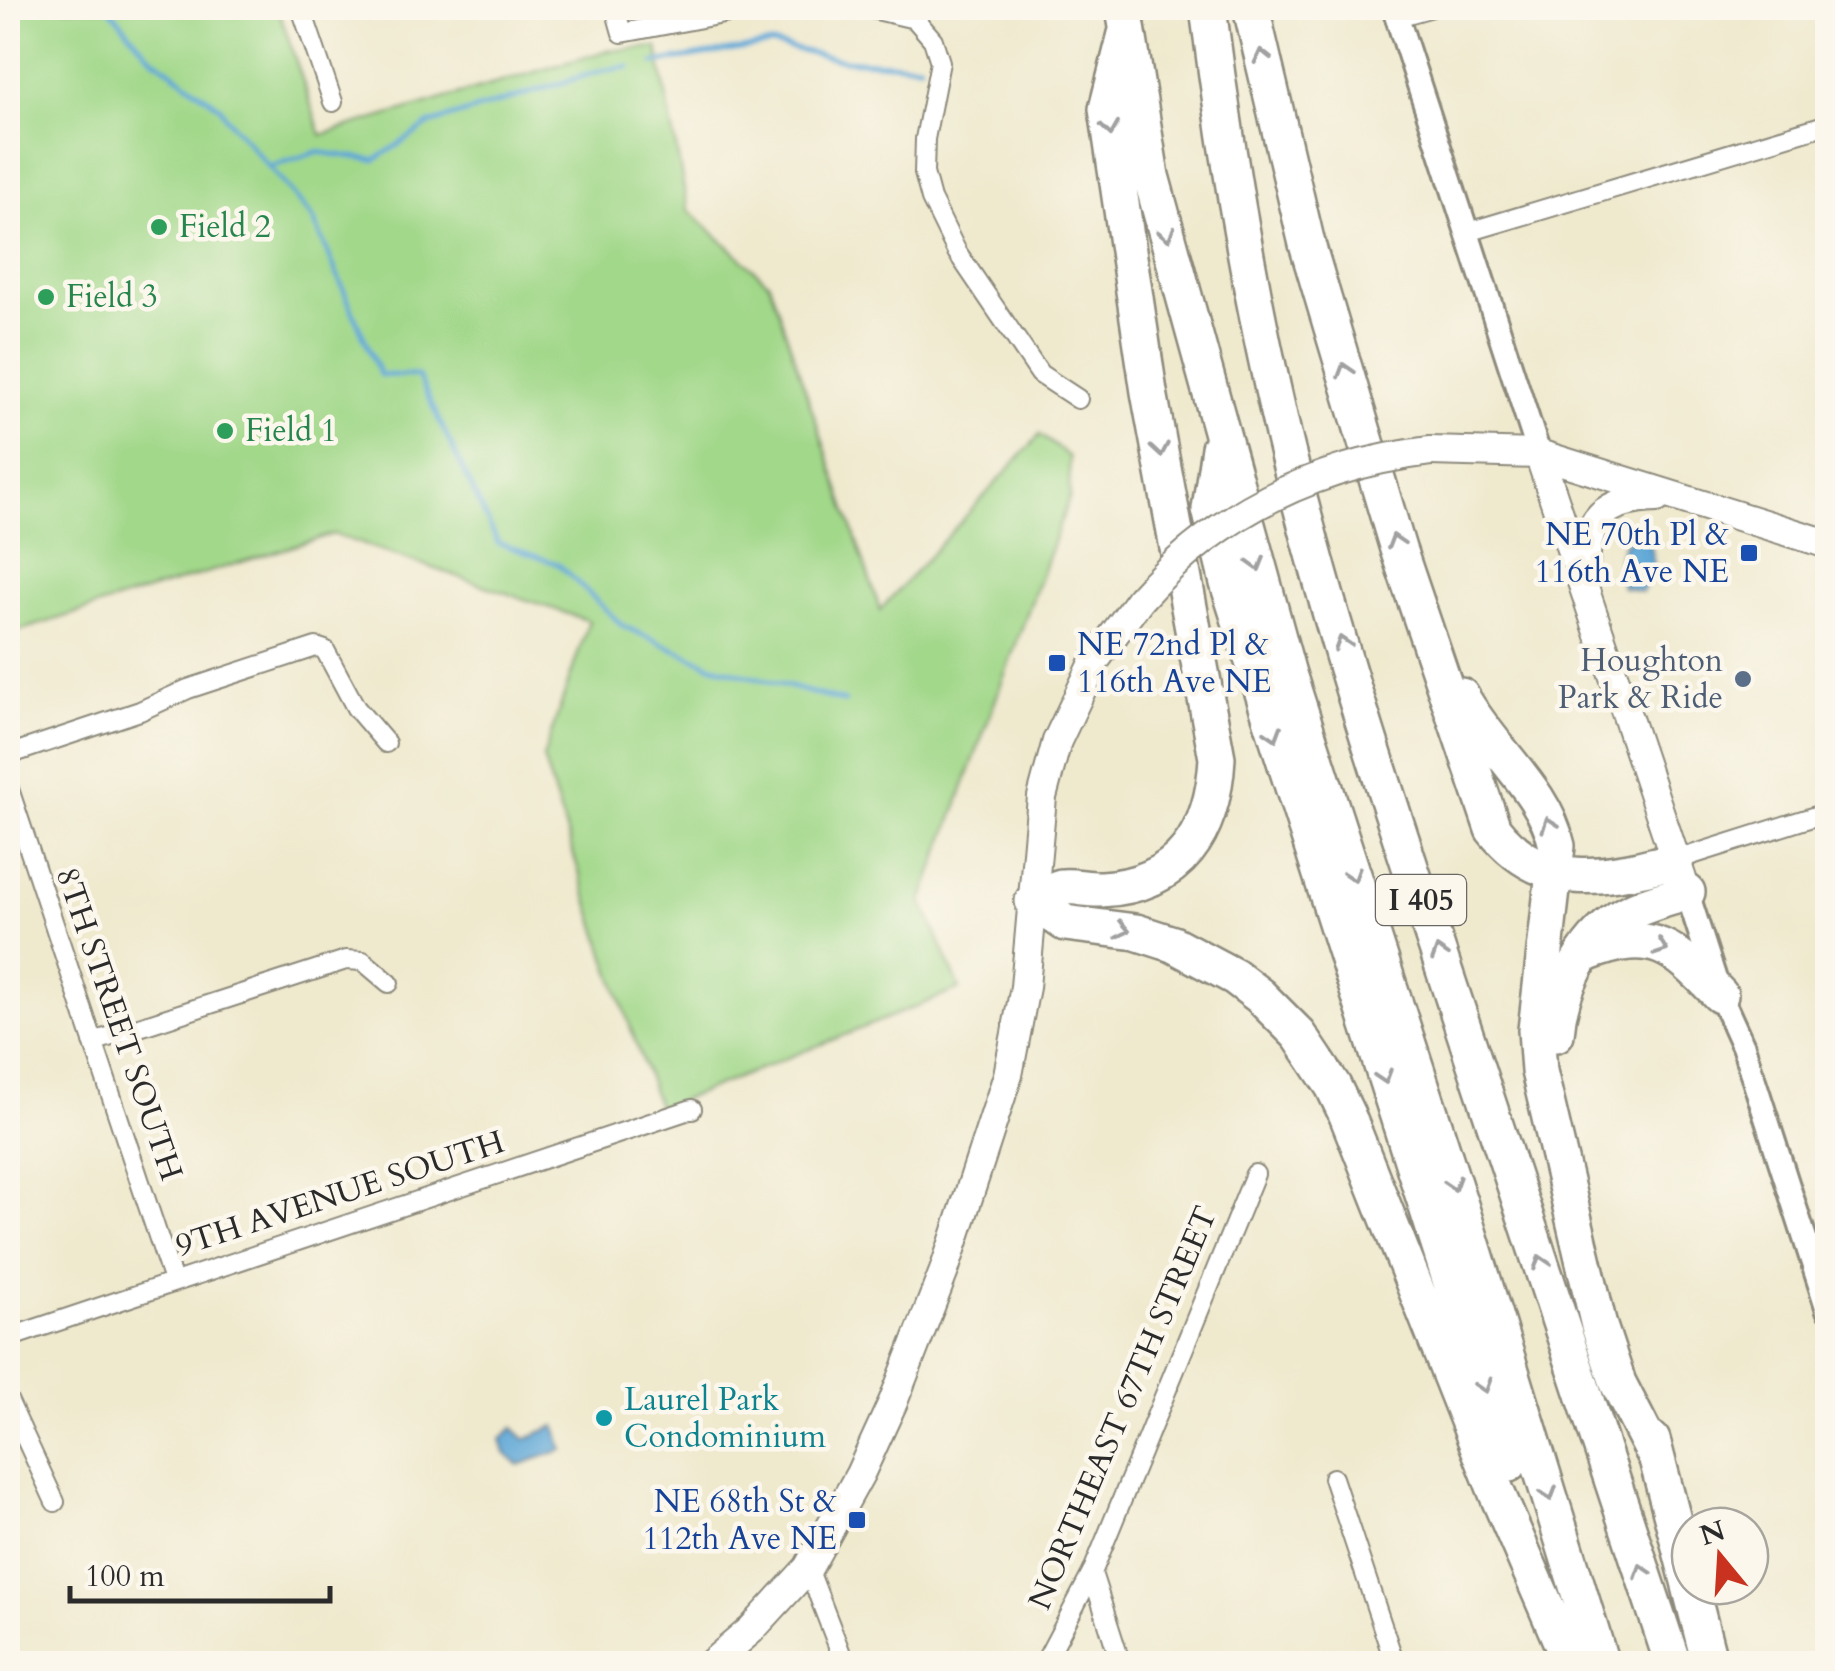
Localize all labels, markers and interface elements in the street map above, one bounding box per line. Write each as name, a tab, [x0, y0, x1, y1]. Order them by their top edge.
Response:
one-way arrow	[1253, 48, 1274, 65]
one-way arrow	[1098, 121, 1119, 137]
place label: Field 2	[179, 205, 271, 249]
marker: Field 2	[148, 216, 170, 238]
one-way arrow	[1155, 225, 1176, 242]
place label: Field 3	[66, 275, 158, 319]
marker: Field 3	[35, 286, 57, 308]
one-way arrow	[1336, 362, 1357, 379]
place label: Field 1	[245, 409, 337, 453]
marker: Field 1	[214, 420, 236, 442]
one-way arrow	[1149, 442, 1170, 458]
place label: NE 70th Pl & 116th Ave NE	[1534, 513, 1729, 594]
one-way arrow	[1386, 533, 1407, 550]
marker: NE 70th Pl & 116th Ave NE	[1738, 542, 1760, 564]
one-way arrow	[1245, 555, 1266, 572]
place label: NE 72nd Pl & 116th Ave NE	[1077, 623, 1272, 704]
one-way arrow	[1333, 636, 1354, 653]
place label: Houghton Park & Ride	[1558, 639, 1723, 720]
marker: NE 72nd Pl & 116th Ave NE	[1046, 652, 1068, 674]
marker: Houghton Park & Ride	[1732, 668, 1754, 690]
one-way arrow	[1263, 725, 1283, 742]
one-way arrow	[1540, 816, 1561, 833]
street label: 8TH STREET SOUTH	[45, 862, 193, 1186]
one-way arrow	[1342, 865, 1362, 882]
road number: I 405	[1376, 875, 1466, 925]
one-way arrow	[1114, 918, 1131, 939]
one-way arrow	[1652, 936, 1669, 957]
one-way arrow	[1431, 946, 1451, 963]
one-way arrow	[1373, 1068, 1393, 1085]
street label: 9TH AVENUE SOUTH	[170, 1120, 510, 1268]
one-way arrow	[1442, 1174, 1462, 1191]
street label: NORTHEAST 67TH STREET	[1018, 1200, 1228, 1616]
one-way arrow	[1532, 1255, 1552, 1272]
one-way arrow	[1472, 1377, 1492, 1394]
place label: Laurel Park Condominium	[624, 1378, 826, 1459]
marker: Laurel Park Condominium	[593, 1407, 615, 1429]
place label: NE 68th St & 112th Ave NE	[642, 1480, 837, 1561]
one-way arrow	[1537, 1485, 1558, 1502]
north arrow	[1670, 1506, 1770, 1606]
marker: NE 68th St & 112th Ave NE	[846, 1509, 868, 1531]
text: N	[1695, 1511, 1730, 1555]
scale bar	[70, 1541, 330, 1603]
text: 100 m	[85, 1556, 165, 1597]
one-way arrow	[1634, 1563, 1654, 1580]

